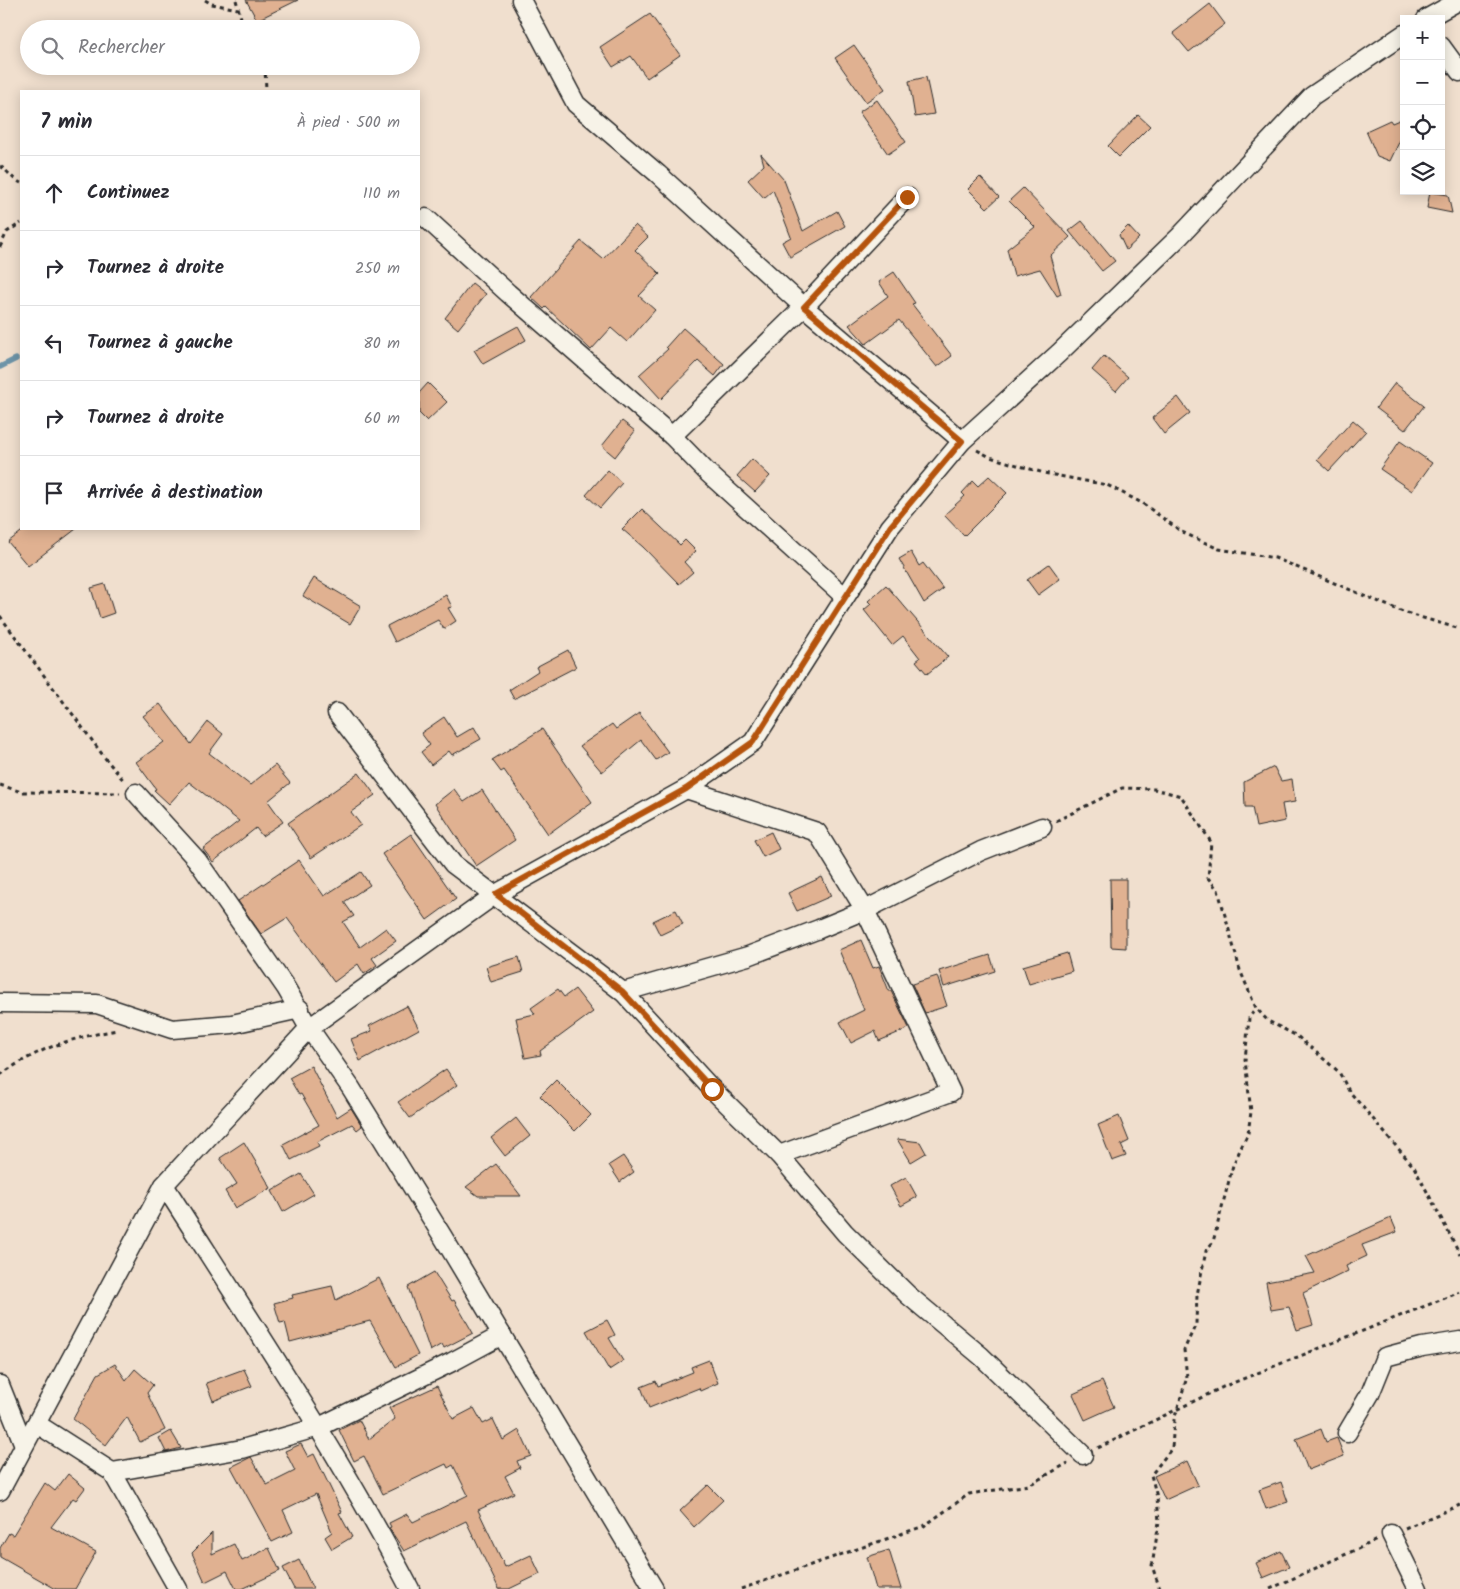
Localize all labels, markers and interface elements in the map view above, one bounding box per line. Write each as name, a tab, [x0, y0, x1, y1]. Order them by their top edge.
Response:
map controls	[1400, 15, 1445, 195]
button: +	[1400, 15, 1445, 60]
search box	[20, 20, 420, 75]
text: Rechercher	[78, 33, 165, 63]
icon: search	[38, 34, 66, 62]
button: −	[1400, 60, 1445, 105]
button: locate	[1400, 105, 1445, 150]
text: 7 min	[40, 106, 92, 139]
text: À pied · 500 m	[297, 110, 400, 135]
button: layers	[1400, 150, 1445, 195]
text: Continuez	[87, 178, 170, 208]
icon: ahead	[40, 179, 68, 207]
text: 110 m	[363, 181, 400, 206]
route end	[896, 186, 919, 209]
text: Tournez à droite	[87, 253, 224, 283]
icon: right	[40, 254, 68, 282]
text: 250 m	[355, 256, 400, 281]
text: Tournez à gauche	[87, 328, 233, 358]
icon: left	[40, 329, 68, 357]
text: 80 m	[363, 331, 400, 356]
text: Tournez à droite	[87, 403, 224, 433]
icon: right	[40, 404, 68, 432]
text: 60 m	[364, 406, 400, 431]
text: Arrivée à destination	[87, 478, 263, 508]
icon: arrive	[40, 479, 68, 507]
route start	[701, 1078, 724, 1101]

